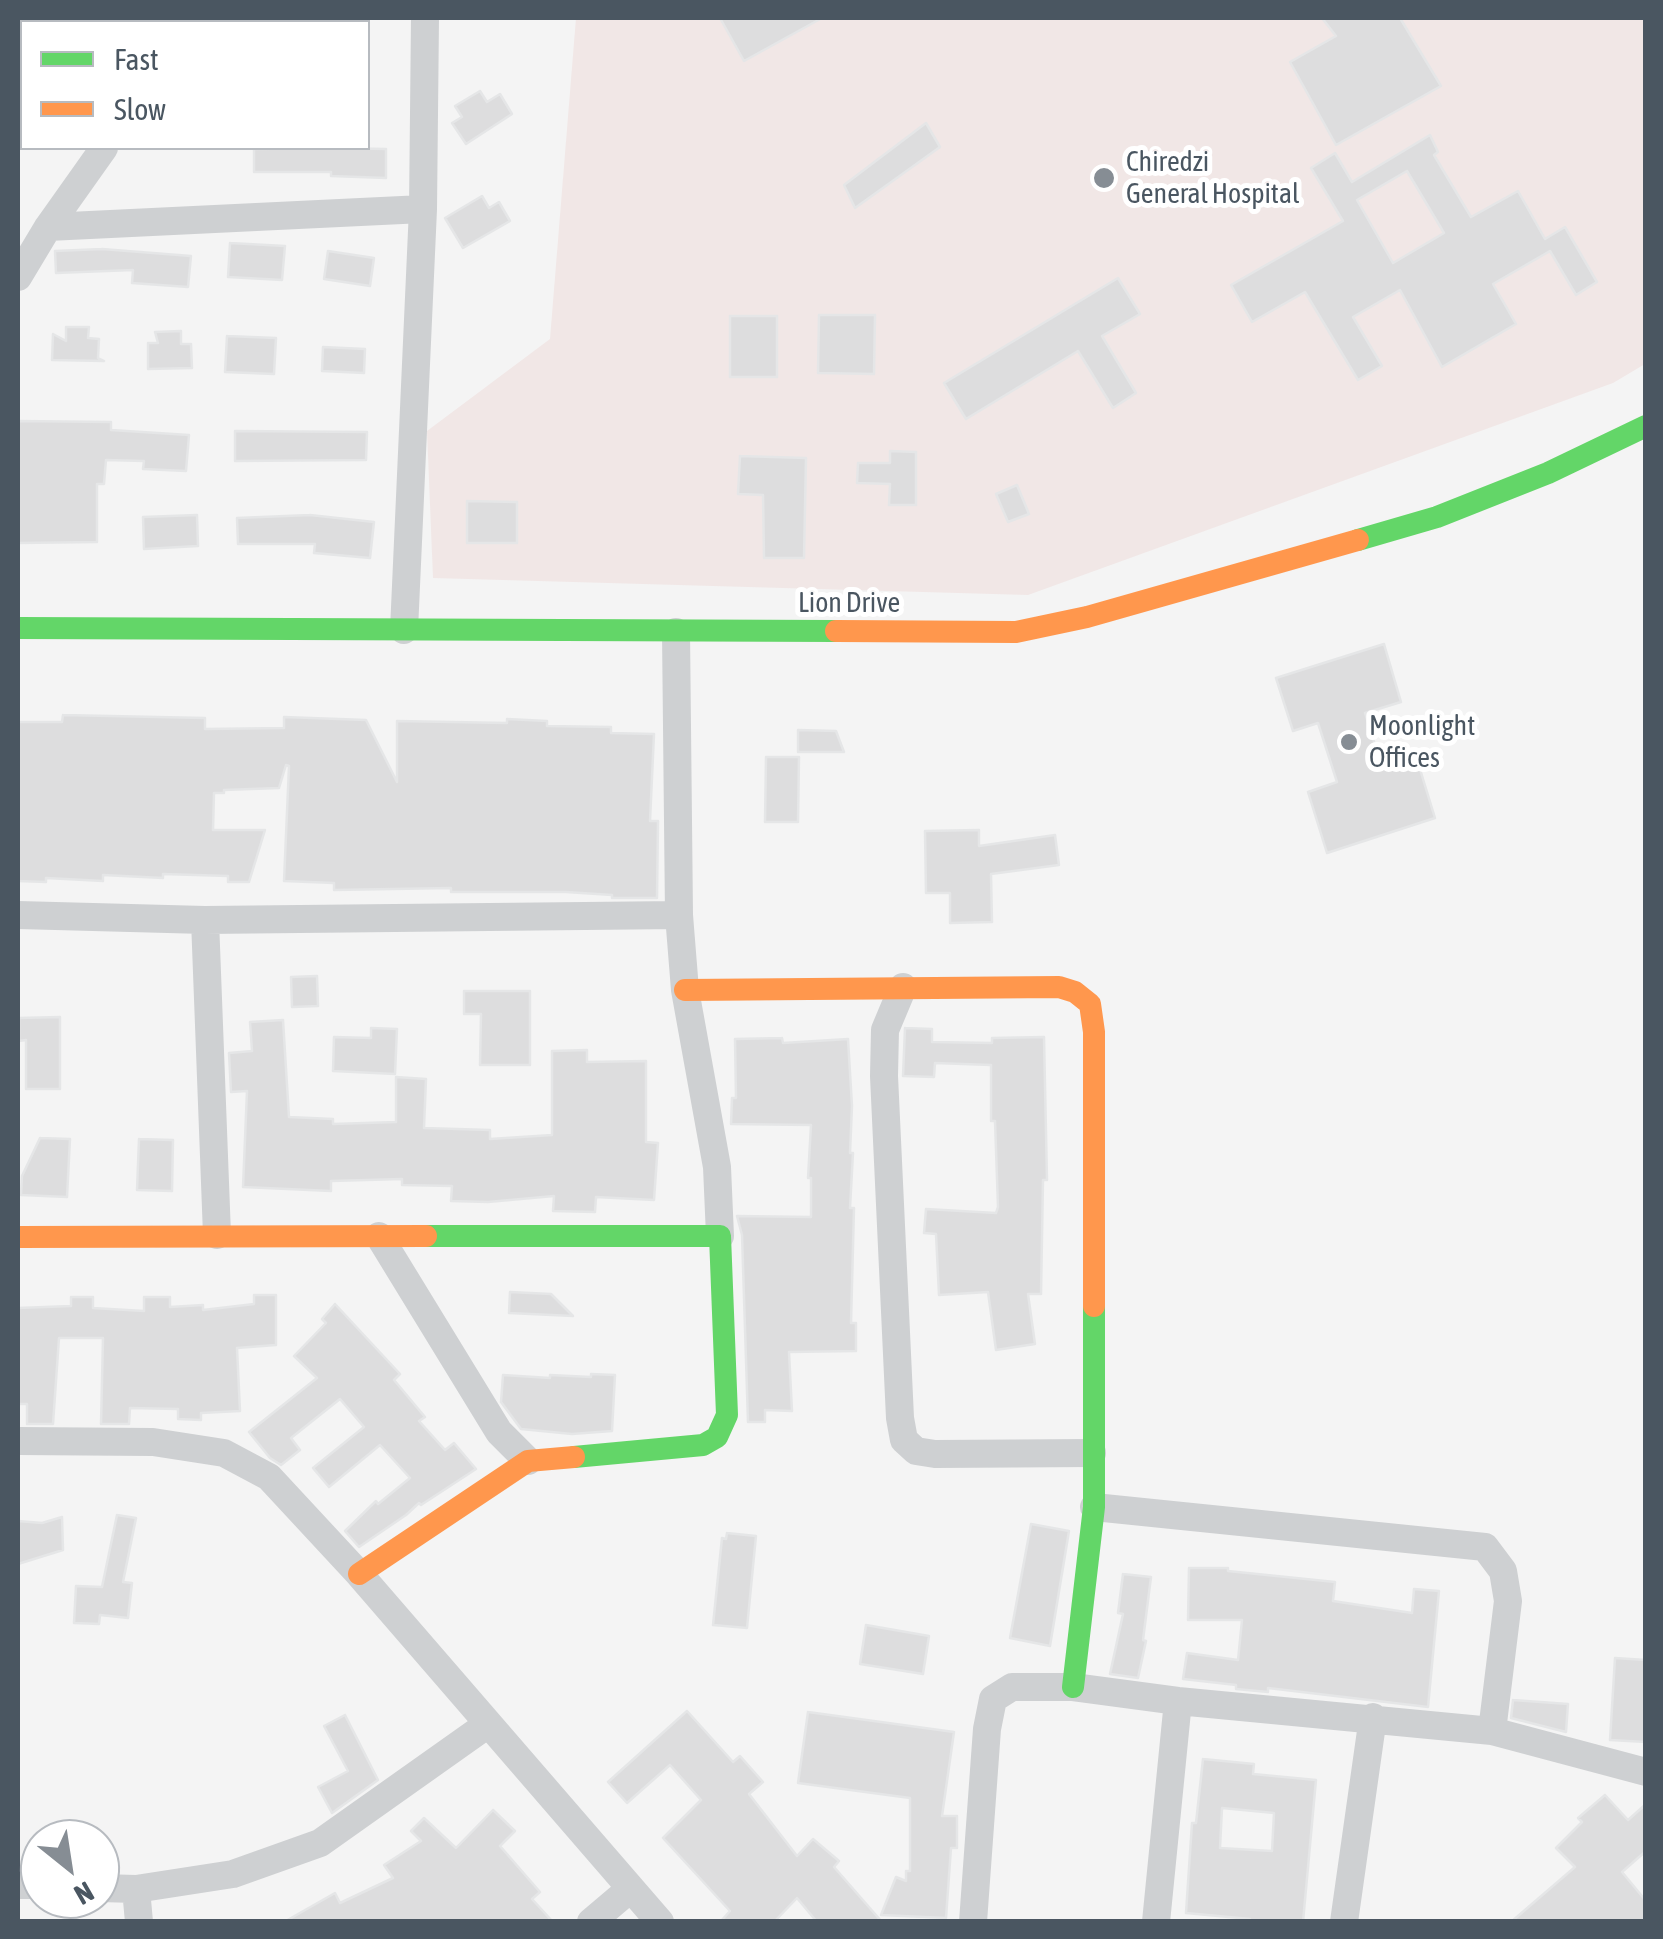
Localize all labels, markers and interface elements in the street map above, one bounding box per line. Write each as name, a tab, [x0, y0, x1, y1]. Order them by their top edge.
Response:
legend	[20, 20, 370, 150]
text: Fast	[114, 42, 159, 76]
text: Slow	[114, 92, 166, 126]
place label: Chiredzi General Hospital	[1126, 145, 1299, 211]
marker: Chiredzi General Hospital	[1091, 165, 1117, 191]
street label: Lion Drive	[798, 586, 900, 620]
place label: Moonlight Offices	[1369, 709, 1475, 775]
marker: Moonlight Offices	[1338, 731, 1360, 753]
north arrow	[20, 1819, 120, 1919]
text: N	[69, 1875, 99, 1911]

